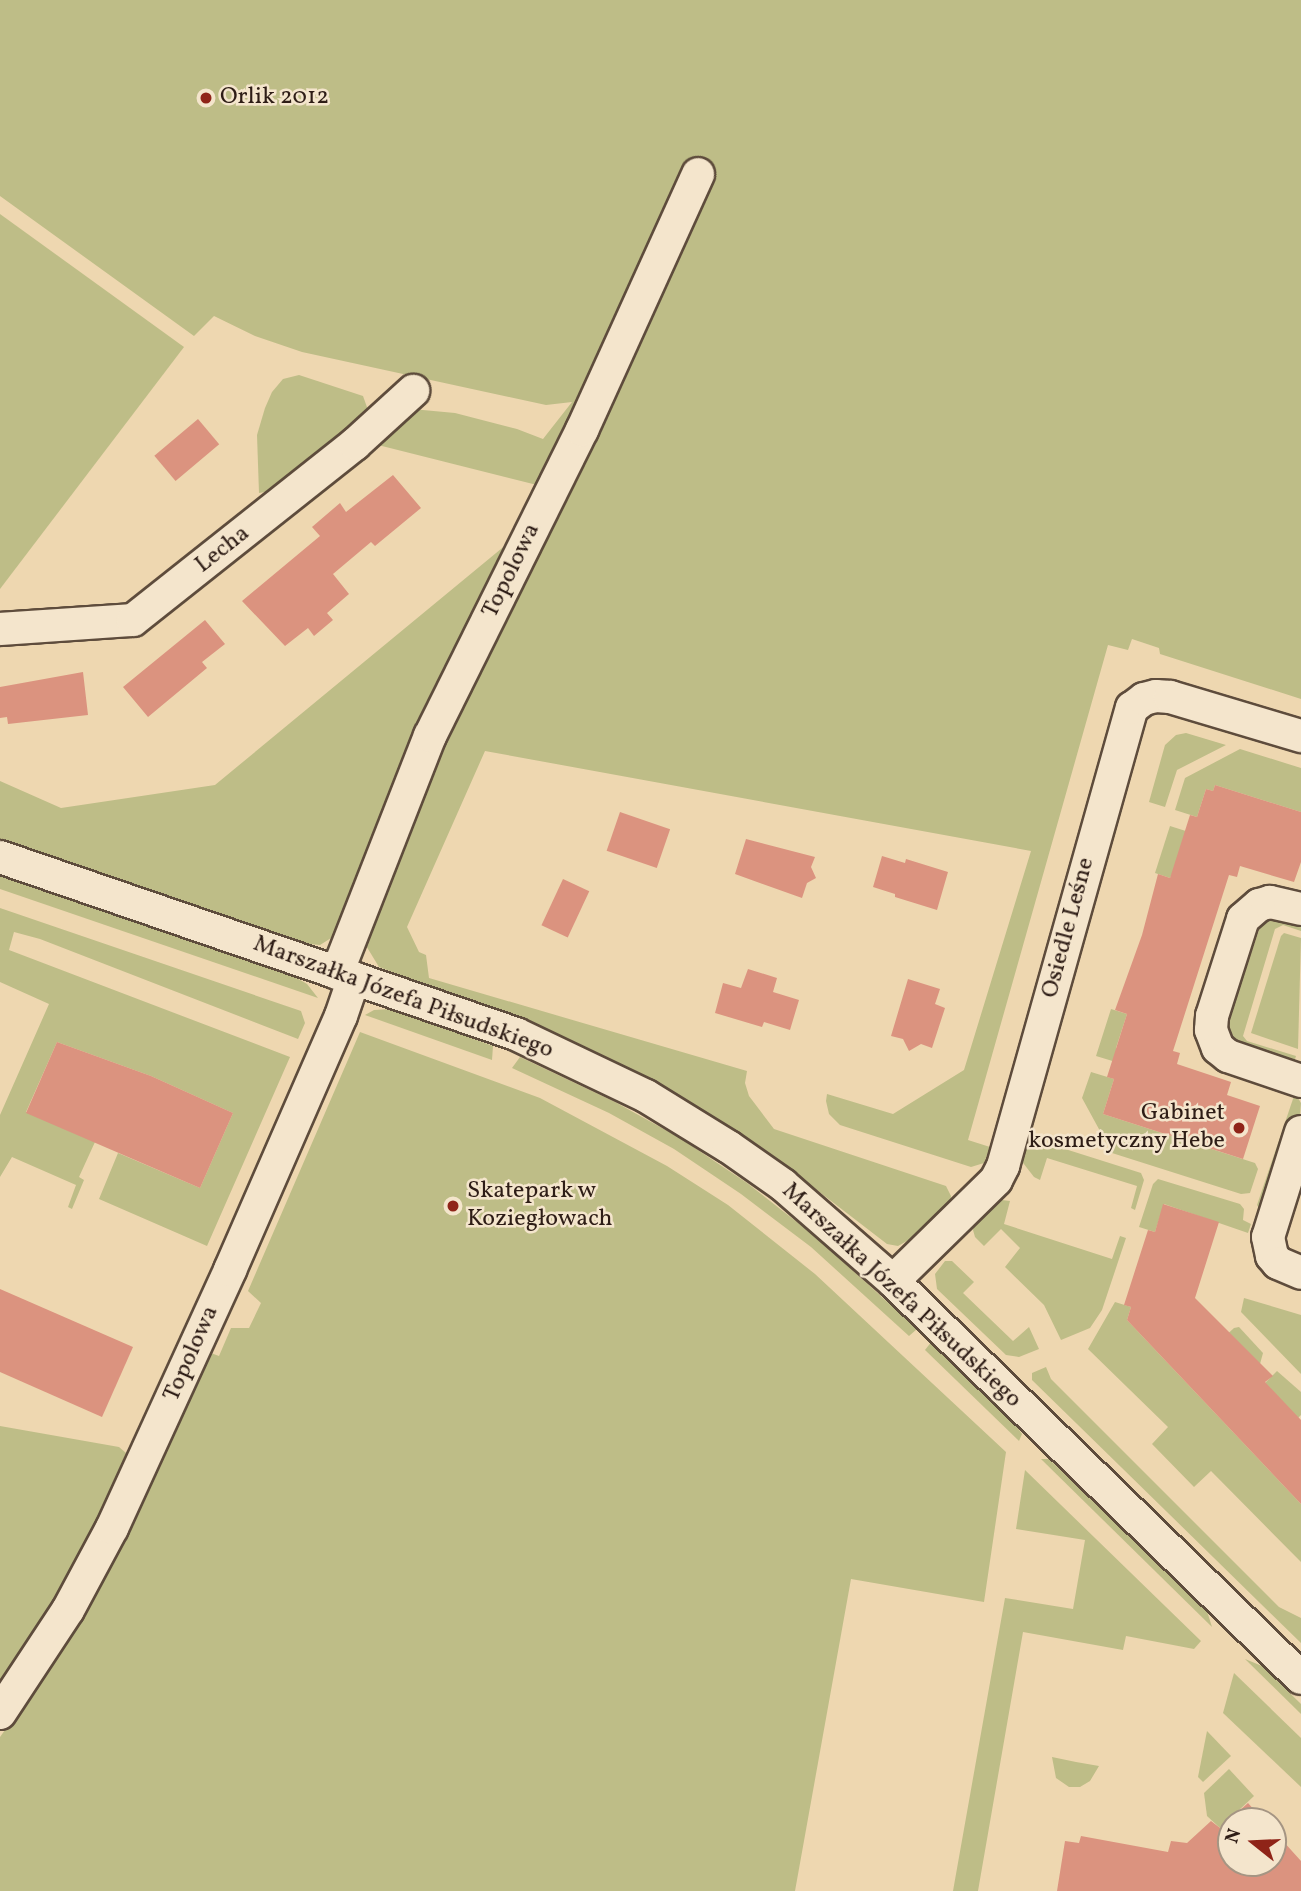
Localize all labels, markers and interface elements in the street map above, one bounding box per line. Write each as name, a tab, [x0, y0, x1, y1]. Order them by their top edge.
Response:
place label: Orlik 2012	[220, 84, 329, 112]
marker: Orlik 2012	[198, 90, 214, 106]
street label: Topolowa	[477, 519, 547, 623]
street label: Lecha	[190, 520, 256, 580]
street label: Osiedle Leśne	[1036, 855, 1102, 1001]
street label: Marszałka Józefa Piłsudskiego	[249, 930, 557, 1066]
place label: Gabinet kosmetyczny Hebe	[1028, 1100, 1225, 1156]
marker: Gabinet kosmetyczny Hebe	[1231, 1120, 1247, 1136]
street label: Marszałka Józefa Piłsudskiego	[775, 1177, 1027, 1415]
place label: Skatepark w Koziegłowach	[467, 1178, 613, 1234]
marker: Skatepark w Koziegłowach	[445, 1198, 461, 1214]
street label: Topolowa	[158, 1302, 226, 1406]
north arrow	[1217, 1807, 1287, 1877]
text: N	[1219, 1826, 1248, 1847]

